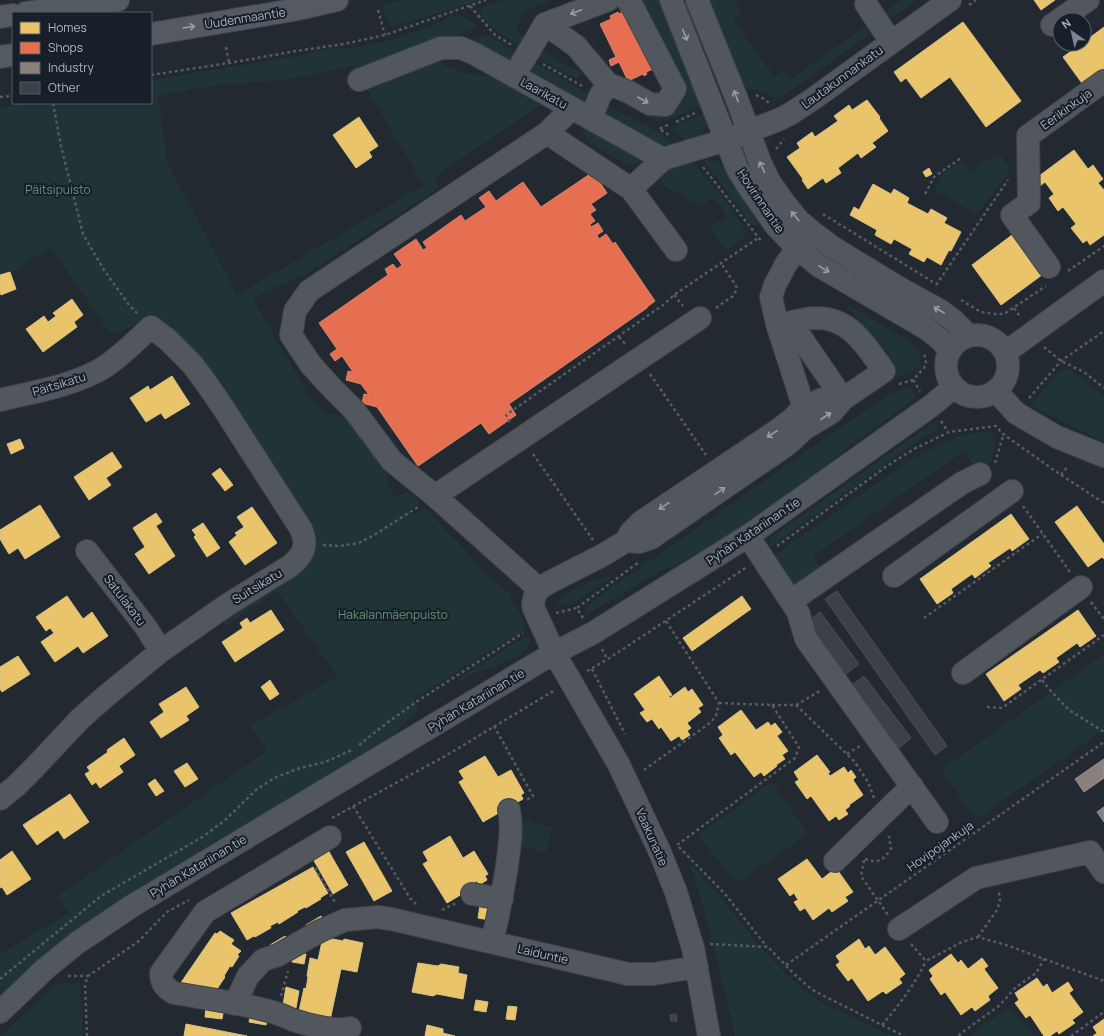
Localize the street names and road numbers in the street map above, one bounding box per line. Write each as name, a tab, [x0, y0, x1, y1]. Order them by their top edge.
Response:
street label: Uudenmaantie	[203, 3, 287, 33]
street label: Lautakunnankatu	[798, 42, 886, 112]
street label: Laarikatu	[518, 73, 570, 113]
street label: Eerikinkuja	[1037, 85, 1095, 133]
street label: Hovirinnantie	[733, 166, 789, 236]
street label: Päitsikatu	[30, 368, 88, 400]
street label: Pyhän Katariinan tie	[703, 493, 803, 569]
street label: Suitsikatu	[229, 564, 285, 608]
street label: Satulakatu	[100, 571, 150, 629]
street label: Pyhän Katariinan tie	[424, 664, 528, 736]
street label: Vaakunatie	[632, 805, 672, 869]
street label: Hovipojankuja	[903, 817, 977, 875]
street label: Pyhän Katariinan tie	[146, 830, 250, 902]
street label: Laiduntie	[516, 940, 570, 968]

